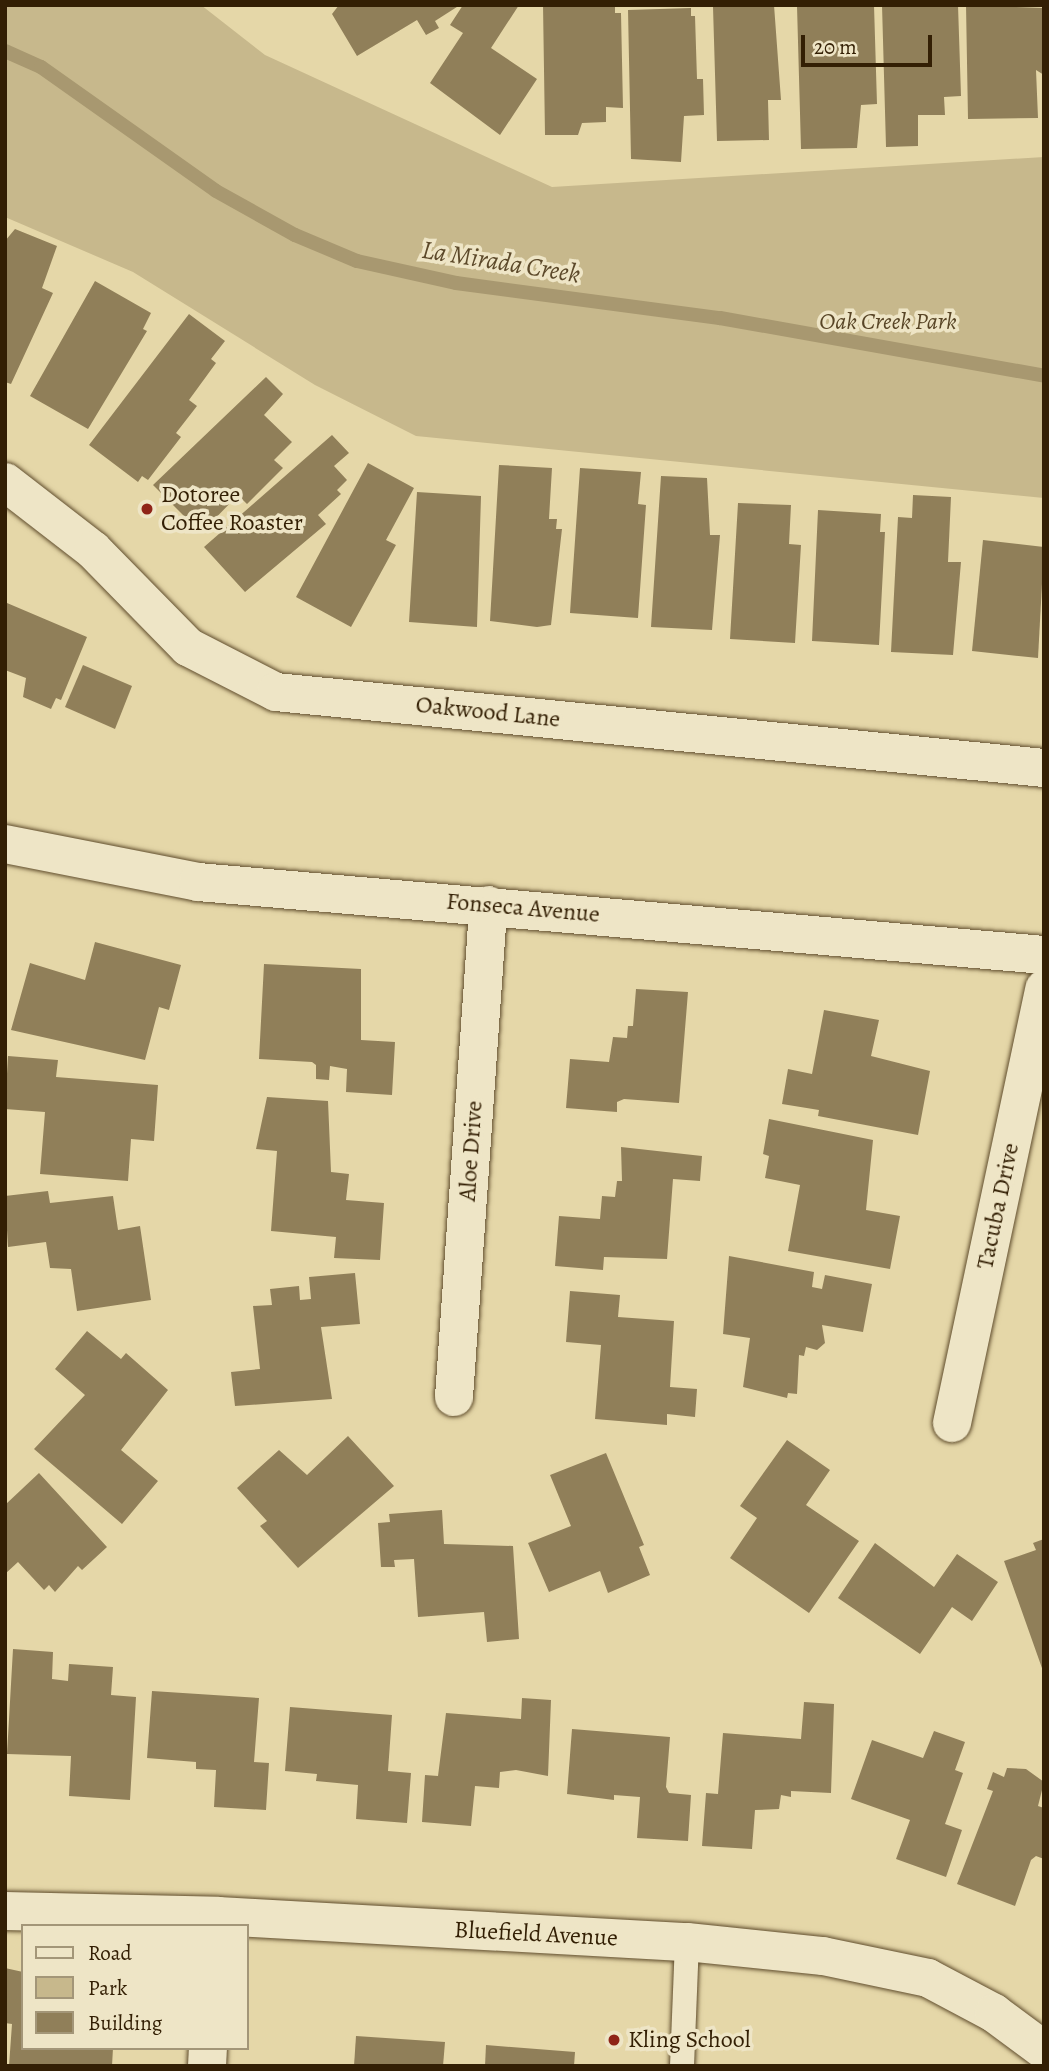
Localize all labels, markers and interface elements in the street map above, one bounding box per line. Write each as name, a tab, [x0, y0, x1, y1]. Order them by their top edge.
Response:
scale bar	[804, 21, 935, 65]
text: 20 m	[814, 33, 857, 61]
water label: La Mirada Creek	[420, 234, 582, 290]
park label: Oak Creek Park	[819, 308, 957, 336]
place label: Dotoree Coffee Roaster	[161, 481, 303, 537]
marker: Dotoree Coffee Roaster	[139, 501, 155, 517]
street label: Oakwood Lane	[414, 690, 562, 734]
street label: Fonseca Avenue	[445, 887, 601, 929]
street label: Aloe Drive	[453, 1100, 489, 1202]
street label: Tacuba Drive	[971, 1140, 1025, 1272]
street label: Bluefield Avenue	[453, 1915, 619, 1953]
legend	[21, 1924, 248, 2050]
text: Road	[88, 1939, 132, 1967]
text: Park	[88, 1974, 127, 2002]
text: Building	[88, 2009, 162, 2037]
place label: Kling School	[628, 2026, 751, 2054]
marker: Kling School	[606, 2032, 622, 2048]

